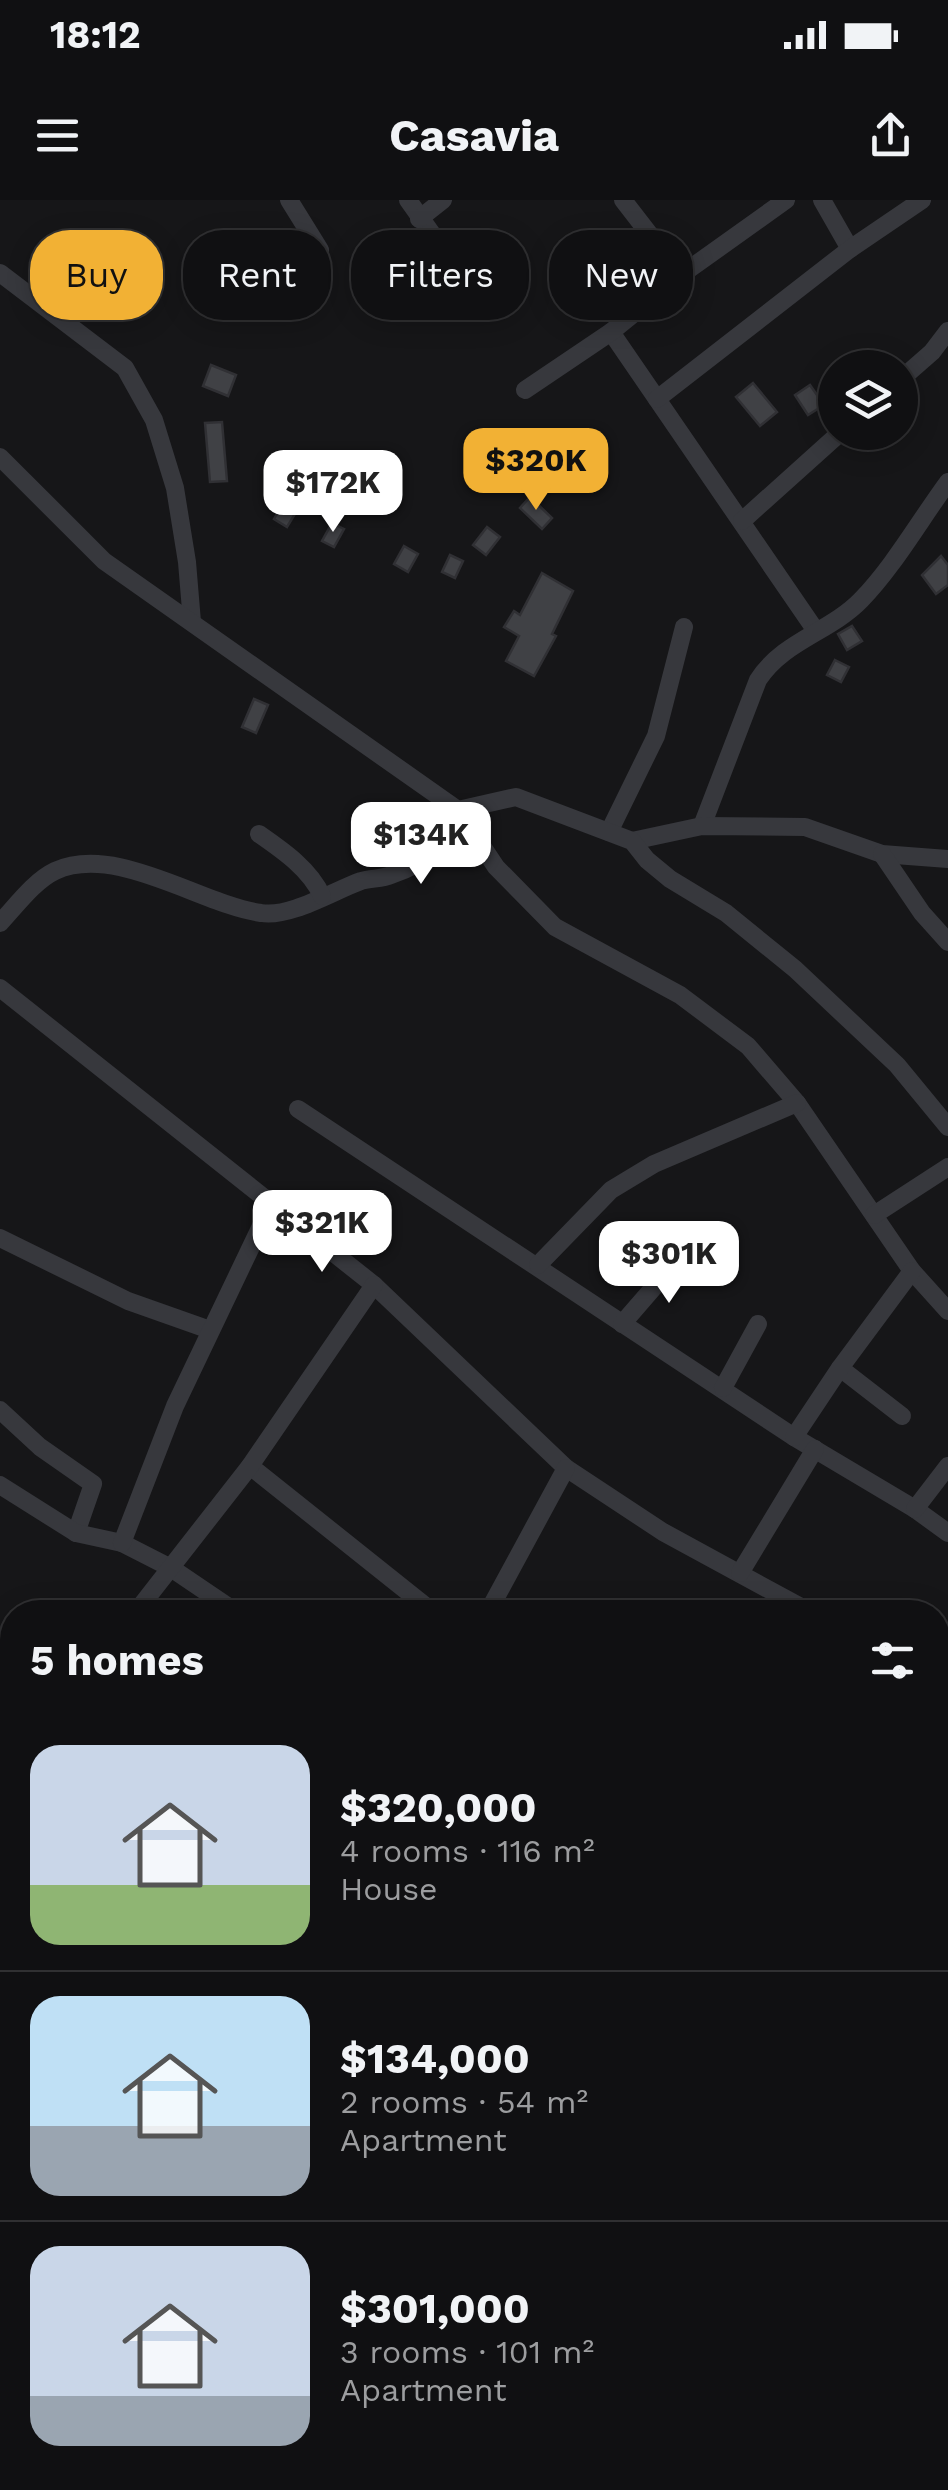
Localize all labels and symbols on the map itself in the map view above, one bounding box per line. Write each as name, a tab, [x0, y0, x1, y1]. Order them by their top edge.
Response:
pin: $320K	[466, 428, 606, 513]
pin: $172K	[263, 450, 403, 535]
pin: $134K	[351, 802, 491, 887]
pin: $321K	[252, 1190, 392, 1275]
pin: $301K	[599, 1221, 739, 1306]

